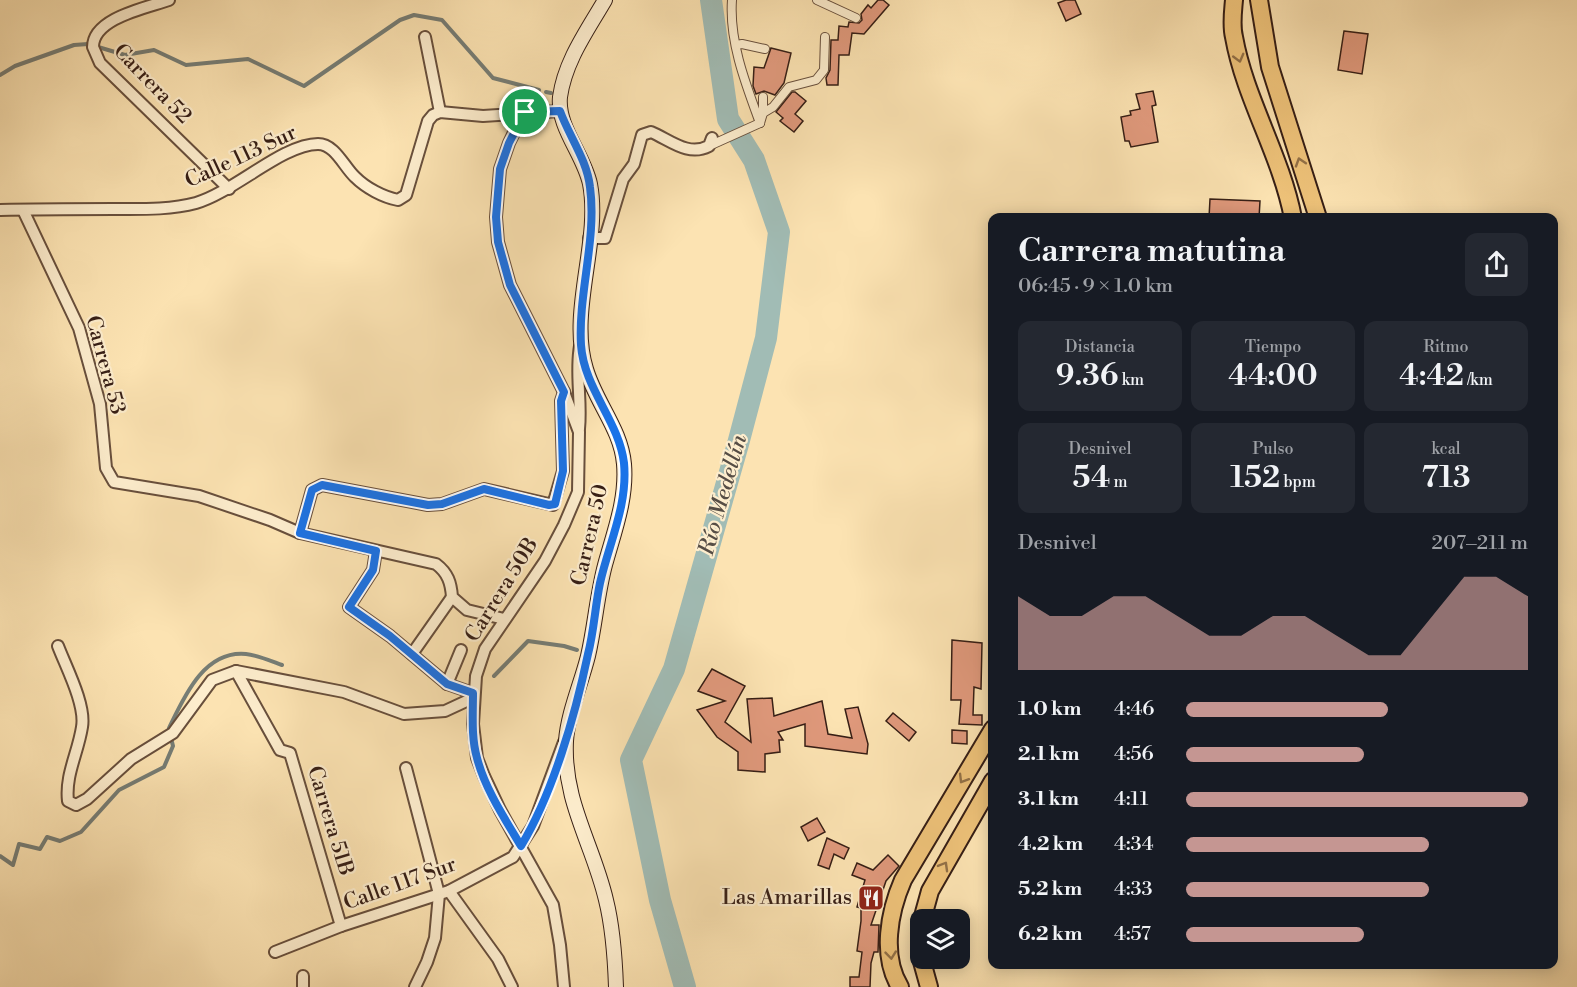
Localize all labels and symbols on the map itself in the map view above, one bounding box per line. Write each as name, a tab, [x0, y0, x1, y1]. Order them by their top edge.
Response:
street label: Carrera 52	[107, 38, 197, 130]
one-way arrow	[1232, 52, 1244, 63]
pin	[499, 86, 550, 137]
street label: Calle 113 Sur	[181, 120, 301, 194]
one-way arrow	[1295, 157, 1307, 168]
street label: Carrera 53	[79, 313, 131, 417]
water label: Río Medellín	[693, 431, 753, 559]
street label: Carrera 50	[566, 482, 614, 588]
street label: Carrera 50B	[460, 533, 544, 647]
street label: Carrera 51B	[301, 763, 359, 879]
one-way arrow	[959, 773, 971, 783]
street label: Calle 117 Sur	[340, 852, 460, 916]
one-way arrow	[937, 862, 948, 872]
restaurant icon: Las Amarillas	[856, 883, 886, 913]
place label: Las Amarillas	[722, 885, 852, 911]
one-way arrow	[884, 951, 896, 960]

